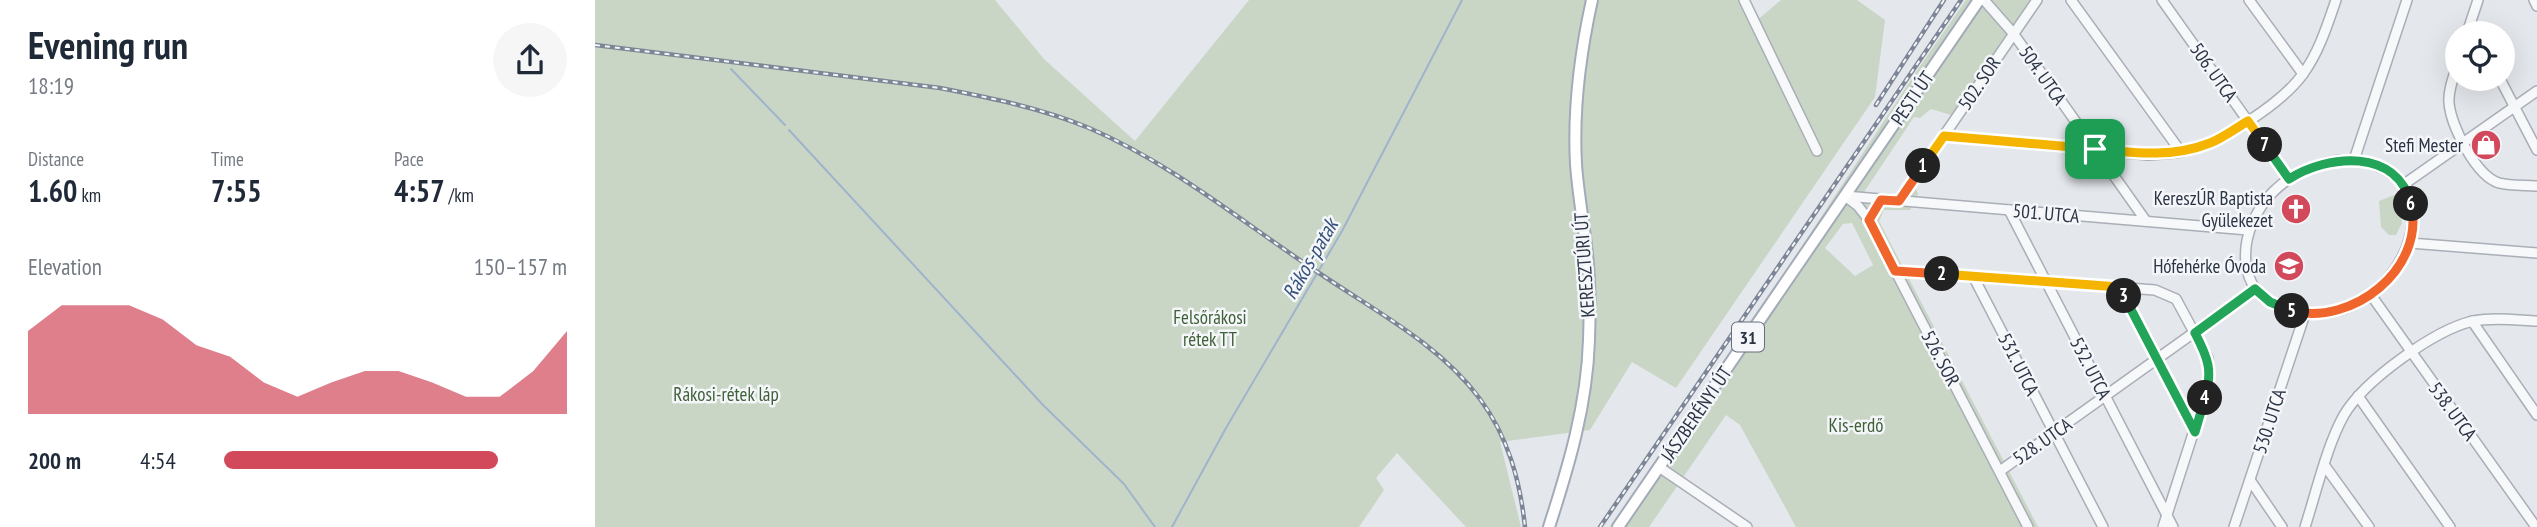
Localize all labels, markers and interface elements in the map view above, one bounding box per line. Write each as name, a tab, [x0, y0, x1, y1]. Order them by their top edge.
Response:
text: Evening run	[28, 20, 188, 69]
map controls	[2445, 21, 2515, 91]
button: locate	[2445, 21, 2515, 91]
button: share	[493, 23, 567, 97]
street label: 506. UTCA	[2185, 38, 2243, 106]
street label: 504. UTCA	[2014, 41, 2072, 109]
street label: 502. SOR	[1952, 52, 2006, 114]
street label: PESTI ÚT	[1885, 66, 1939, 130]
text: 18:19	[28, 71, 74, 100]
pin	[2065, 119, 2125, 179]
pin: 7	[2247, 128, 2283, 162]
shop icon: Stefi Mester	[2469, 128, 2503, 162]
icon: arrive	[2076, 130, 2114, 168]
text: 7	[2260, 132, 2269, 156]
place label: Stefi Mester	[2385, 133, 2464, 157]
text: Distance	[28, 147, 84, 171]
text: Time	[211, 147, 244, 171]
text: Pace	[394, 147, 424, 171]
pin: 1	[1905, 148, 1941, 184]
text: 1	[1918, 153, 1927, 177]
text: 1.60	[28, 171, 77, 210]
text: 7:55	[211, 171, 262, 210]
text: 4:57	[394, 171, 445, 210]
text: km	[77, 183, 101, 207]
text: /km	[445, 183, 474, 207]
place label: KereszÚR Baptista Gyülekezet	[2154, 186, 2274, 232]
pin: 6	[2393, 186, 2429, 222]
text: 6	[2406, 191, 2415, 215]
church icon: KereszÚR Baptista Gyülekezet	[2279, 192, 2313, 226]
street label: 501. UTCA	[2012, 198, 2080, 228]
water label: Rákos-patak	[1276, 211, 1345, 304]
street label: KERESZTÚRI ÚT	[1568, 211, 1600, 318]
school or university icon: Hófehérke Óvoda	[2272, 249, 2306, 283]
text: Elevation	[28, 252, 102, 281]
text: 150–157 m	[474, 252, 567, 281]
place label: Hófehérke Óvoda	[2153, 254, 2266, 278]
pin: 2	[1925, 256, 1959, 292]
text: 2	[1937, 261, 1946, 285]
pin: 3	[2107, 278, 2141, 314]
text: 3	[2119, 283, 2128, 307]
pin: 5	[2275, 294, 2309, 328]
text: 5	[2287, 298, 2296, 322]
park label: Felsőrákosi rétek TT	[1173, 305, 1247, 351]
road number: 31	[1732, 323, 1764, 352]
street label: 526. SOR	[1916, 326, 1966, 390]
street label: 531. UTCA	[1993, 329, 2045, 399]
street label: 532. UTCA	[2065, 333, 2117, 403]
street label: JÁSZBERÉNYI ÚT	[1655, 361, 1737, 467]
street label: 538. UTCA	[2424, 377, 2482, 445]
pin: 4	[2187, 380, 2223, 416]
park label: Rákosi-rétek láp	[673, 382, 779, 406]
text: 4	[2200, 385, 2209, 409]
street label: 530. UTCA	[2247, 386, 2291, 456]
street label: 528. UTCA	[2008, 412, 2076, 470]
park label: Kis-erdő	[1829, 413, 1883, 437]
text: 200 m	[28, 446, 81, 475]
text: 4:54	[140, 446, 176, 475]

